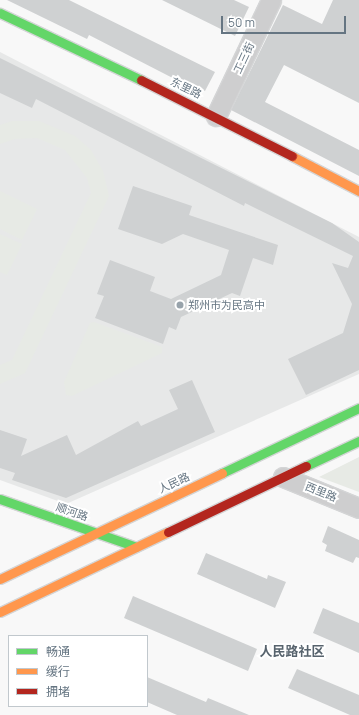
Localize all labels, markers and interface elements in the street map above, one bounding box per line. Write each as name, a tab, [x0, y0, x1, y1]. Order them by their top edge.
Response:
scale bar	[223, 8, 348, 34]
text: 50 m	[228, 14, 255, 31]
street label: 工三街	[231, 40, 257, 76]
street label: 东里路	[168, 75, 204, 101]
place label: 郑州市为民高中	[188, 298, 265, 312]
marker: 郑州市为民高中	[175, 300, 185, 310]
street label: 人民路	[156, 470, 192, 496]
street label: 西里路	[303, 480, 339, 504]
street label: 顺河路	[54, 500, 90, 524]
legend	[8, 635, 148, 707]
text: 畅通	[46, 643, 70, 660]
district label: 人民路社区	[260, 643, 324, 659]
text: 缓行	[46, 663, 70, 680]
text: 拥堵	[46, 683, 70, 700]

